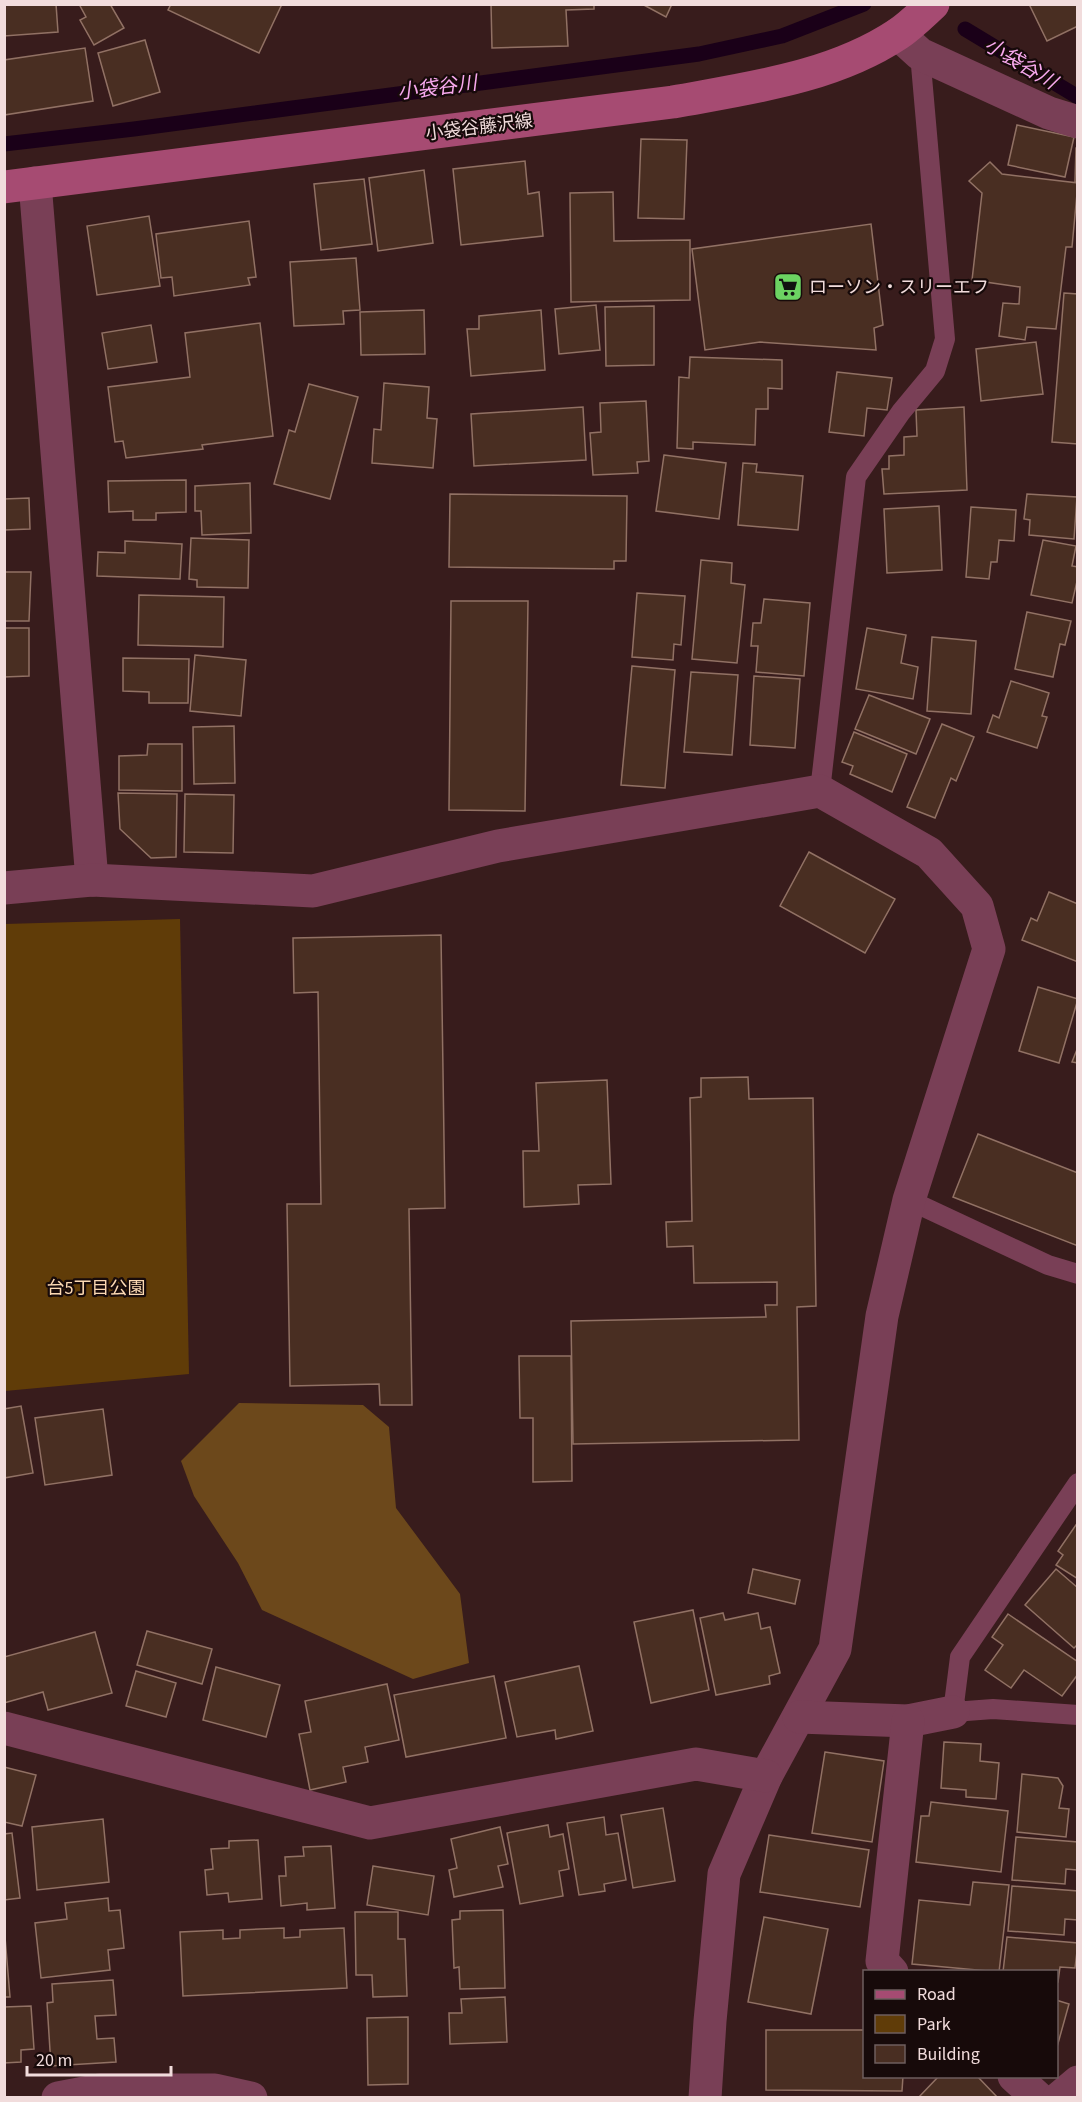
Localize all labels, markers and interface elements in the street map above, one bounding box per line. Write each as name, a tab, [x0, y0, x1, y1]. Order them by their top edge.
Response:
water label: 小袋谷川	[979, 31, 1064, 97]
water label: 小袋谷川	[396, 69, 481, 107]
street label: 小袋谷藤沢線	[424, 109, 534, 146]
supermarket icon: ローソン・スリーエフ	[772, 271, 804, 303]
place label: ローソン・スリーエフ	[809, 275, 989, 300]
park label: 台5丁目公園	[47, 1276, 145, 1301]
legend	[863, 1970, 1058, 2078]
text: Road	[917, 1982, 956, 2007]
text: Park	[917, 2012, 951, 2037]
scale bar	[27, 2039, 171, 2077]
text: Building	[917, 2042, 980, 2067]
text: 20 m	[36, 2048, 72, 2073]

